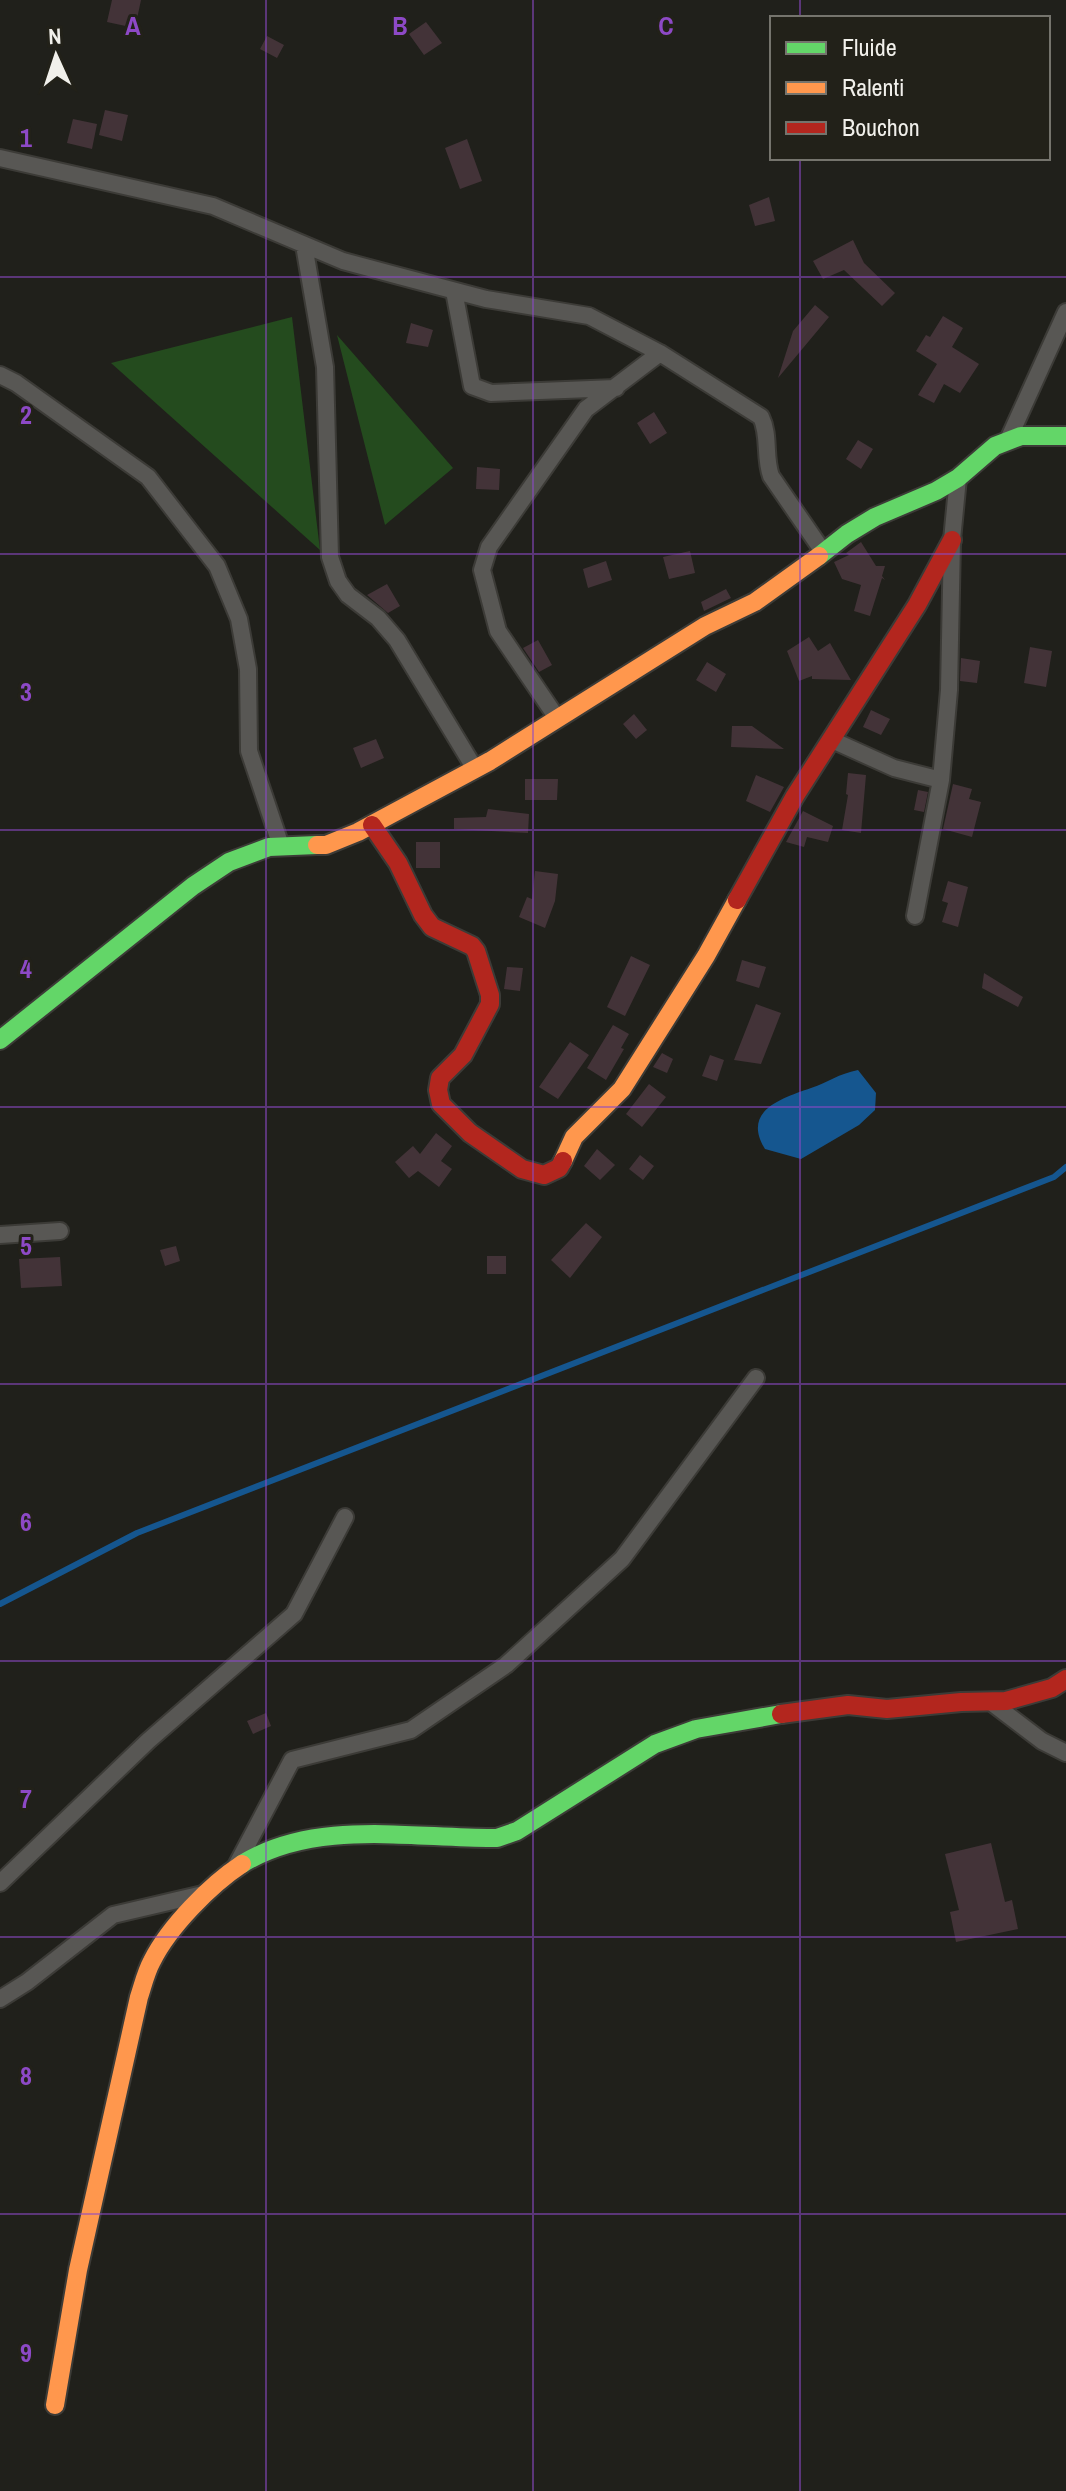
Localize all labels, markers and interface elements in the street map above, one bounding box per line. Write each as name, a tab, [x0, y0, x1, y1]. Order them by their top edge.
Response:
text: A	[125, 8, 141, 43]
text: B	[392, 8, 408, 43]
text: C	[658, 8, 674, 43]
north arrow	[16, 16, 96, 96]
legend	[770, 16, 1050, 160]
text: N	[48, 21, 62, 51]
text: Fluide	[842, 31, 897, 63]
text: Ralenti	[842, 71, 904, 103]
text: Bouchon	[842, 111, 920, 143]
text: 1	[20, 120, 32, 155]
text: 2	[20, 397, 32, 432]
text: 3	[20, 674, 32, 709]
text: 4	[20, 951, 32, 986]
text: 5	[20, 1228, 32, 1263]
text: 6	[20, 1504, 32, 1539]
text: 7	[20, 1781, 32, 1816]
text: 8	[20, 2058, 32, 2093]
text: 9	[20, 2335, 32, 2370]

